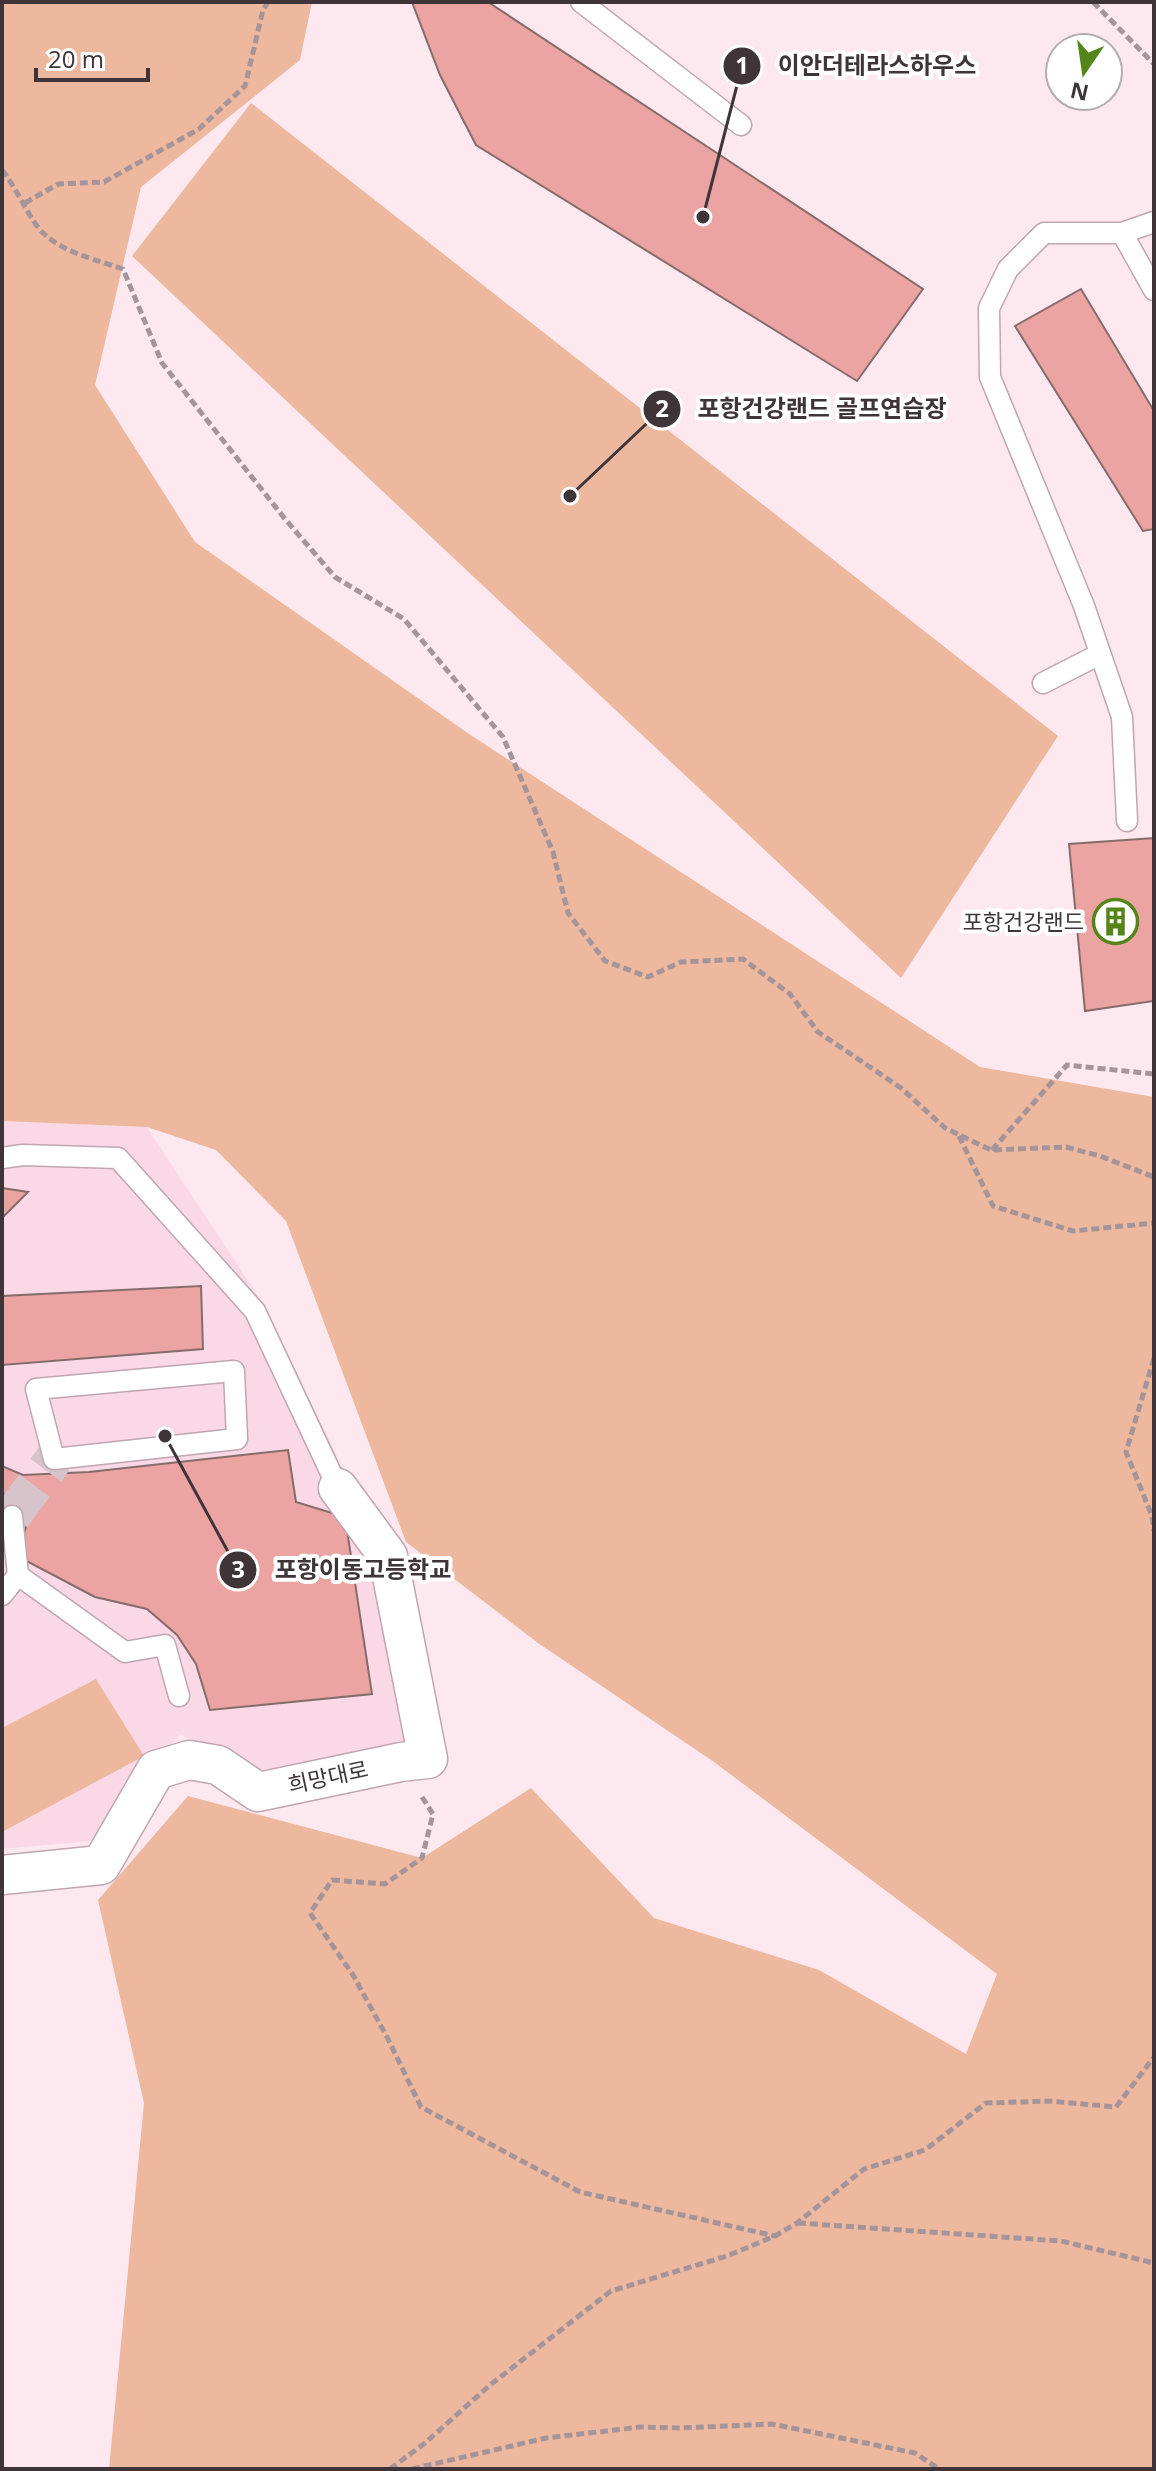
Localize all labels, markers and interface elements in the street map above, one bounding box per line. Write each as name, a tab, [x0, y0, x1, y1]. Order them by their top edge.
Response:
scale bar	[36, 32, 148, 82]
north arrow	[1044, 32, 1124, 112]
text: 20 m	[48, 42, 104, 75]
callout: 이안더테라스하우스	[722, 42, 992, 90]
text: 1	[735, 48, 749, 81]
text: 이안더테라스하우스	[778, 48, 976, 81]
text: N	[1067, 76, 1091, 109]
callout: 포항건강랜드 골프연습장	[642, 385, 963, 433]
text: 2	[655, 391, 669, 424]
text: 포항건강랜드 골프연습장	[697, 391, 947, 424]
building icon: 포항건강랜드	[1091, 898, 1139, 946]
place label: 포항건강랜드	[963, 906, 1084, 936]
callout: 포항이동고등학교	[218, 1546, 467, 1594]
text: 3	[231, 1552, 245, 1585]
text: 포항이동고등학교	[275, 1552, 451, 1585]
street label: 희망대로	[285, 1753, 371, 1799]

